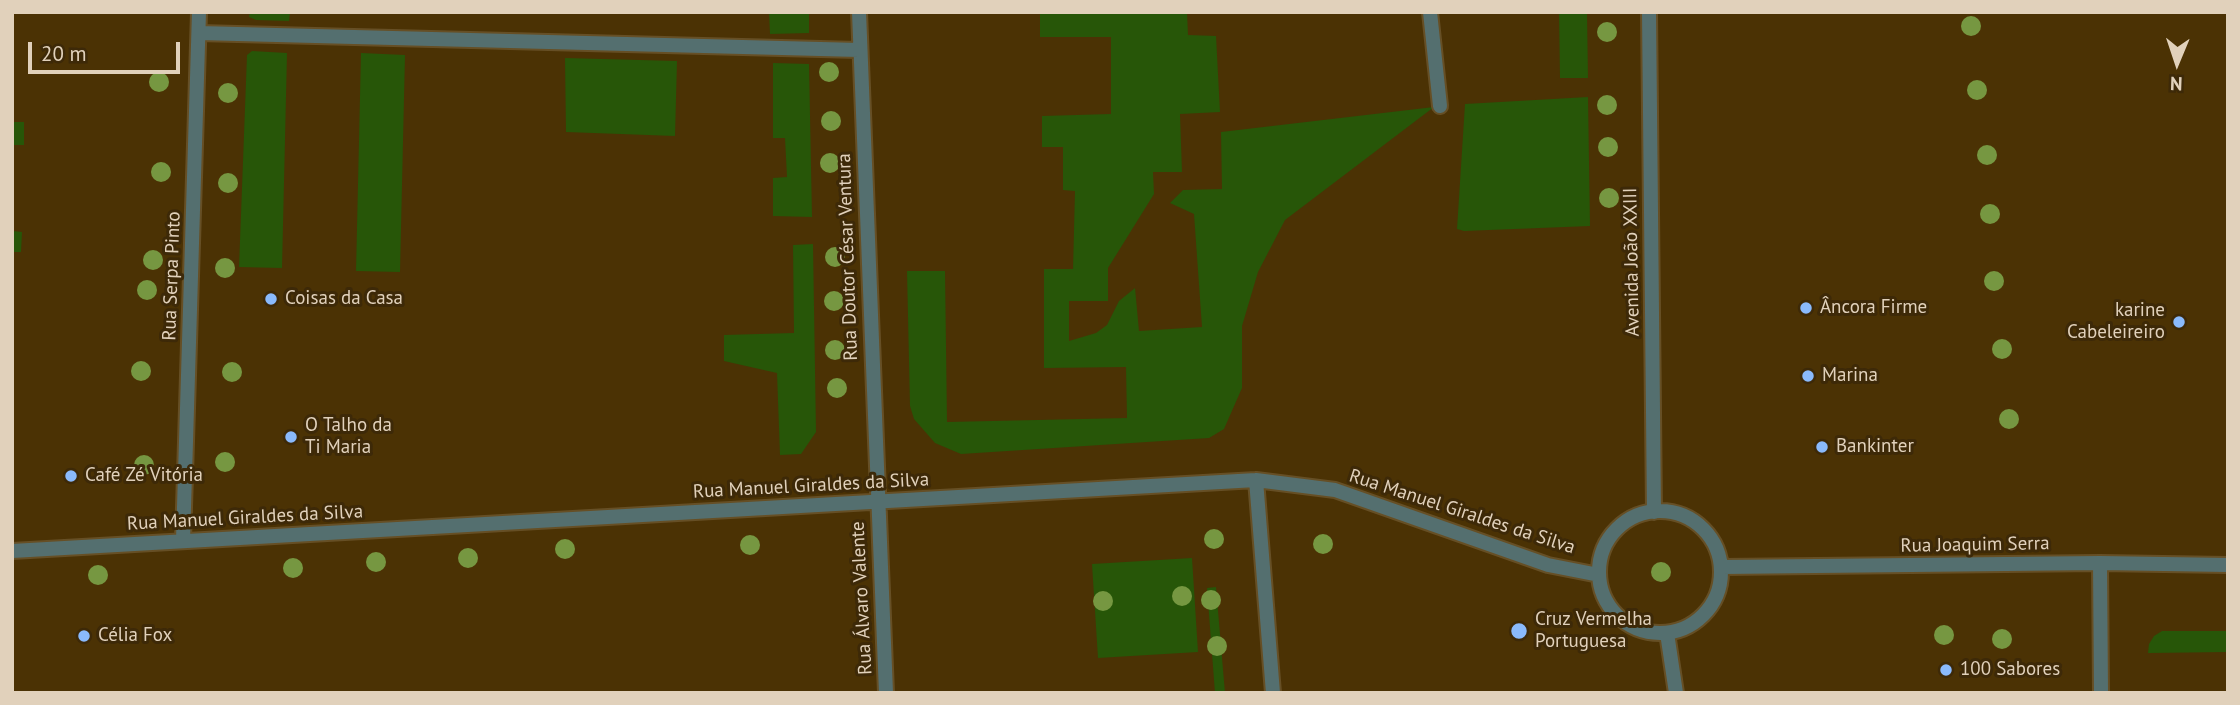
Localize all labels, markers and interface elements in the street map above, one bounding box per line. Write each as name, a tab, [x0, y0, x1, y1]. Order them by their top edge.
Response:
scale bar	[32, 28, 184, 72]
north arrow	[2142, 28, 2212, 98]
text: 20 m	[41, 40, 87, 67]
text: N	[2170, 72, 2183, 96]
street label: Rua Doutor César Ventura	[833, 153, 863, 361]
street label: Avenida João XXIII	[1619, 187, 1645, 337]
street label: Rua Serpa Pinto	[158, 211, 186, 341]
place label: Coisas da Casa	[285, 288, 403, 310]
marker: Coisas da Casa	[263, 291, 279, 307]
place label: Âncora Firme	[1820, 297, 1927, 319]
marker: Âncora Firme	[1798, 300, 1814, 316]
place label: karine Cabeleireiro	[2067, 300, 2165, 344]
marker: karine Cabeleireiro	[2171, 314, 2187, 330]
place label: Marina	[1822, 365, 1878, 387]
marker: Marina	[1800, 368, 1816, 384]
place label: O Talho da Ti Maria	[305, 415, 392, 459]
marker: O Talho da Ti Maria	[283, 429, 299, 445]
place label: Bankinter	[1836, 436, 1914, 458]
marker: Bankinter	[1814, 439, 1830, 455]
place label: Café Zé Vitória	[85, 465, 203, 487]
street label: Rua Manuel Giraldes da Silva	[1346, 465, 1578, 559]
marker: Café Zé Vitória	[63, 468, 79, 484]
street label: Rua Manuel Giraldes da Silva	[692, 468, 930, 504]
street label: Rua Manuel Giraldes da Silva	[126, 500, 364, 536]
street label: Rua Álvaro Valente	[847, 521, 877, 675]
street label: Rua Joaquim Serra	[1900, 532, 2050, 558]
place label: Cruz Vermelha Portuguesa	[1535, 609, 1652, 653]
marker: Cruz Vermelha Portuguesa	[1509, 621, 1529, 641]
place label: Célia Fox	[98, 625, 172, 647]
marker: Célia Fox	[76, 628, 92, 644]
place label: 100 Sabores	[1960, 659, 2060, 681]
marker: 100 Sabores	[1938, 662, 1954, 678]

